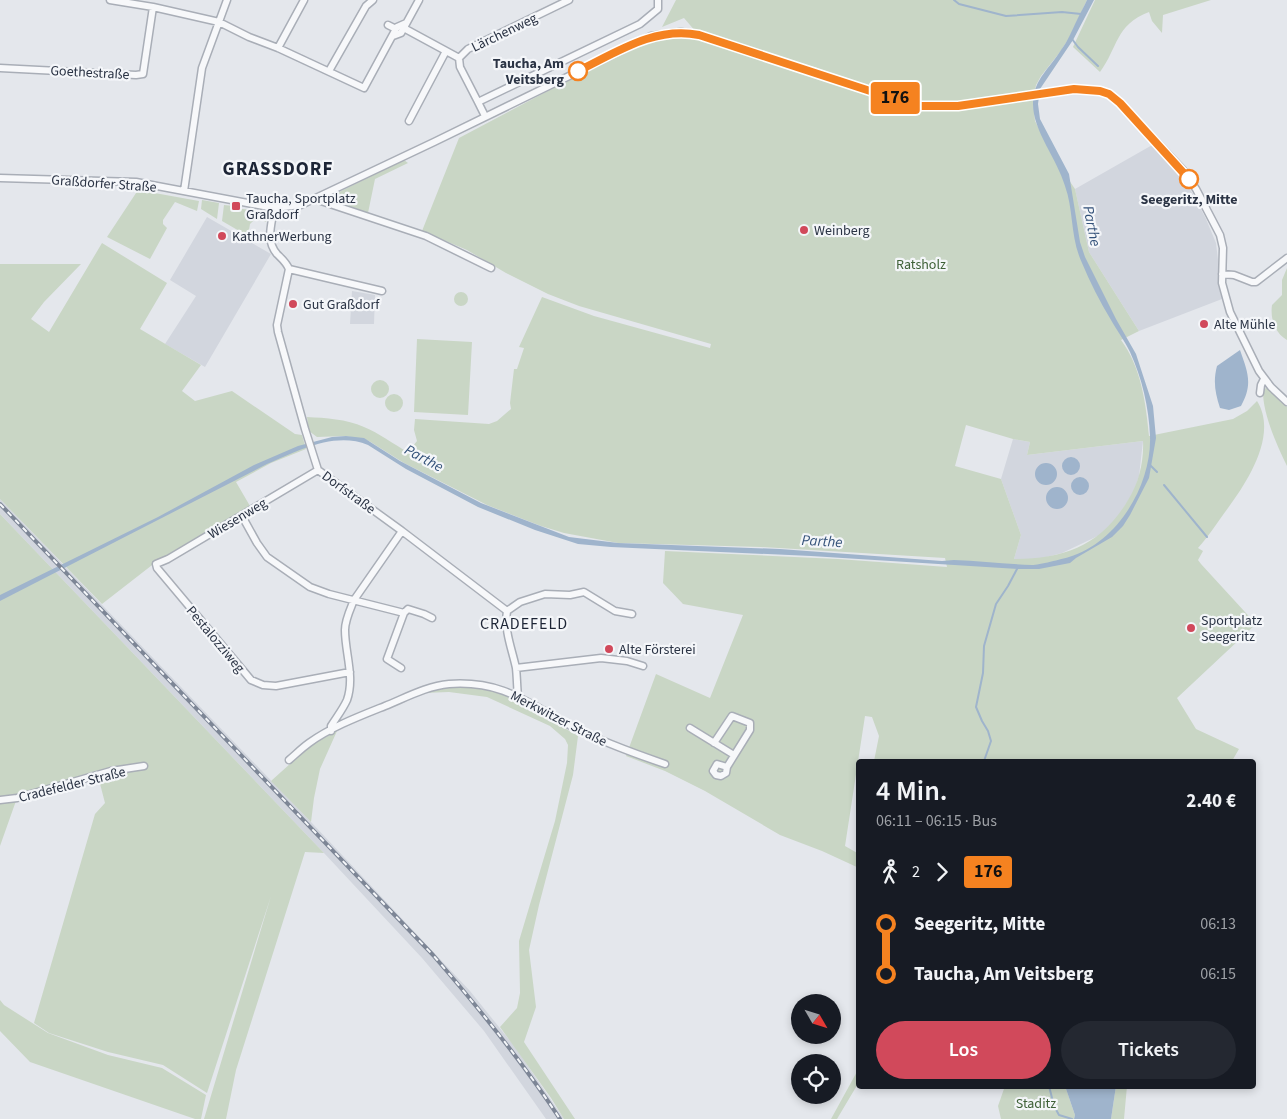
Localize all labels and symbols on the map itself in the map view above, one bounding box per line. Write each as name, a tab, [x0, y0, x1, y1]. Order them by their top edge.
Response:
street label: Lärchenweg	[468, 8, 541, 57]
place label: Taucha, Am Veitsberg	[493, 54, 565, 90]
street label: Goethestraße	[50, 61, 130, 85]
marker: Taucha, Am Veitsberg	[568, 61, 588, 81]
line badge: 176	[866, 82, 924, 114]
district label: GRASSDORF	[223, 156, 333, 183]
marker: Seegeritz, Mitte	[1179, 169, 1199, 189]
street label: Graßdorfer Straße	[51, 170, 157, 198]
place label: Taucha, Sportplatz Graßdorf	[246, 189, 356, 225]
place label: Seegeritz, Mitte	[1141, 190, 1237, 210]
marker: Taucha, Sportplatz Graßdorf	[230, 200, 242, 212]
water label: Parthe	[1077, 204, 1106, 248]
place label: Weinberg	[814, 221, 870, 241]
marker: Weinberg	[798, 224, 810, 236]
place label: KathnerWerbung	[232, 227, 332, 247]
marker: KathnerWerbung	[216, 230, 228, 242]
park label: Ratsholz	[896, 255, 946, 275]
place label: Gut Graßdorf	[303, 295, 380, 315]
marker: Gut Graßdorf	[287, 298, 299, 310]
place label: Alte Mühle	[1214, 315, 1275, 335]
marker: Alte Mühle	[1198, 318, 1210, 330]
water label: Parthe	[401, 440, 447, 477]
street label: Dorfstraße	[317, 466, 379, 519]
street label: Wiesenweg	[204, 493, 271, 544]
water label: Parthe	[801, 530, 843, 553]
street label: Pestalozziweg	[181, 602, 249, 677]
place label: Sportplatz Seegeritz	[1201, 611, 1262, 647]
district label: CRADEFELD	[480, 613, 568, 635]
marker: Sportplatz Seegeritz	[1185, 622, 1197, 634]
place label: Alte Försterei	[619, 640, 696, 660]
marker: Alte Försterei	[603, 643, 615, 655]
street label: Merkwitzer Straße	[507, 686, 610, 752]
street label: Cradefelder Straße	[17, 762, 128, 808]
north arrow	[791, 994, 841, 1044]
park label: Staditz	[1016, 1094, 1056, 1114]

